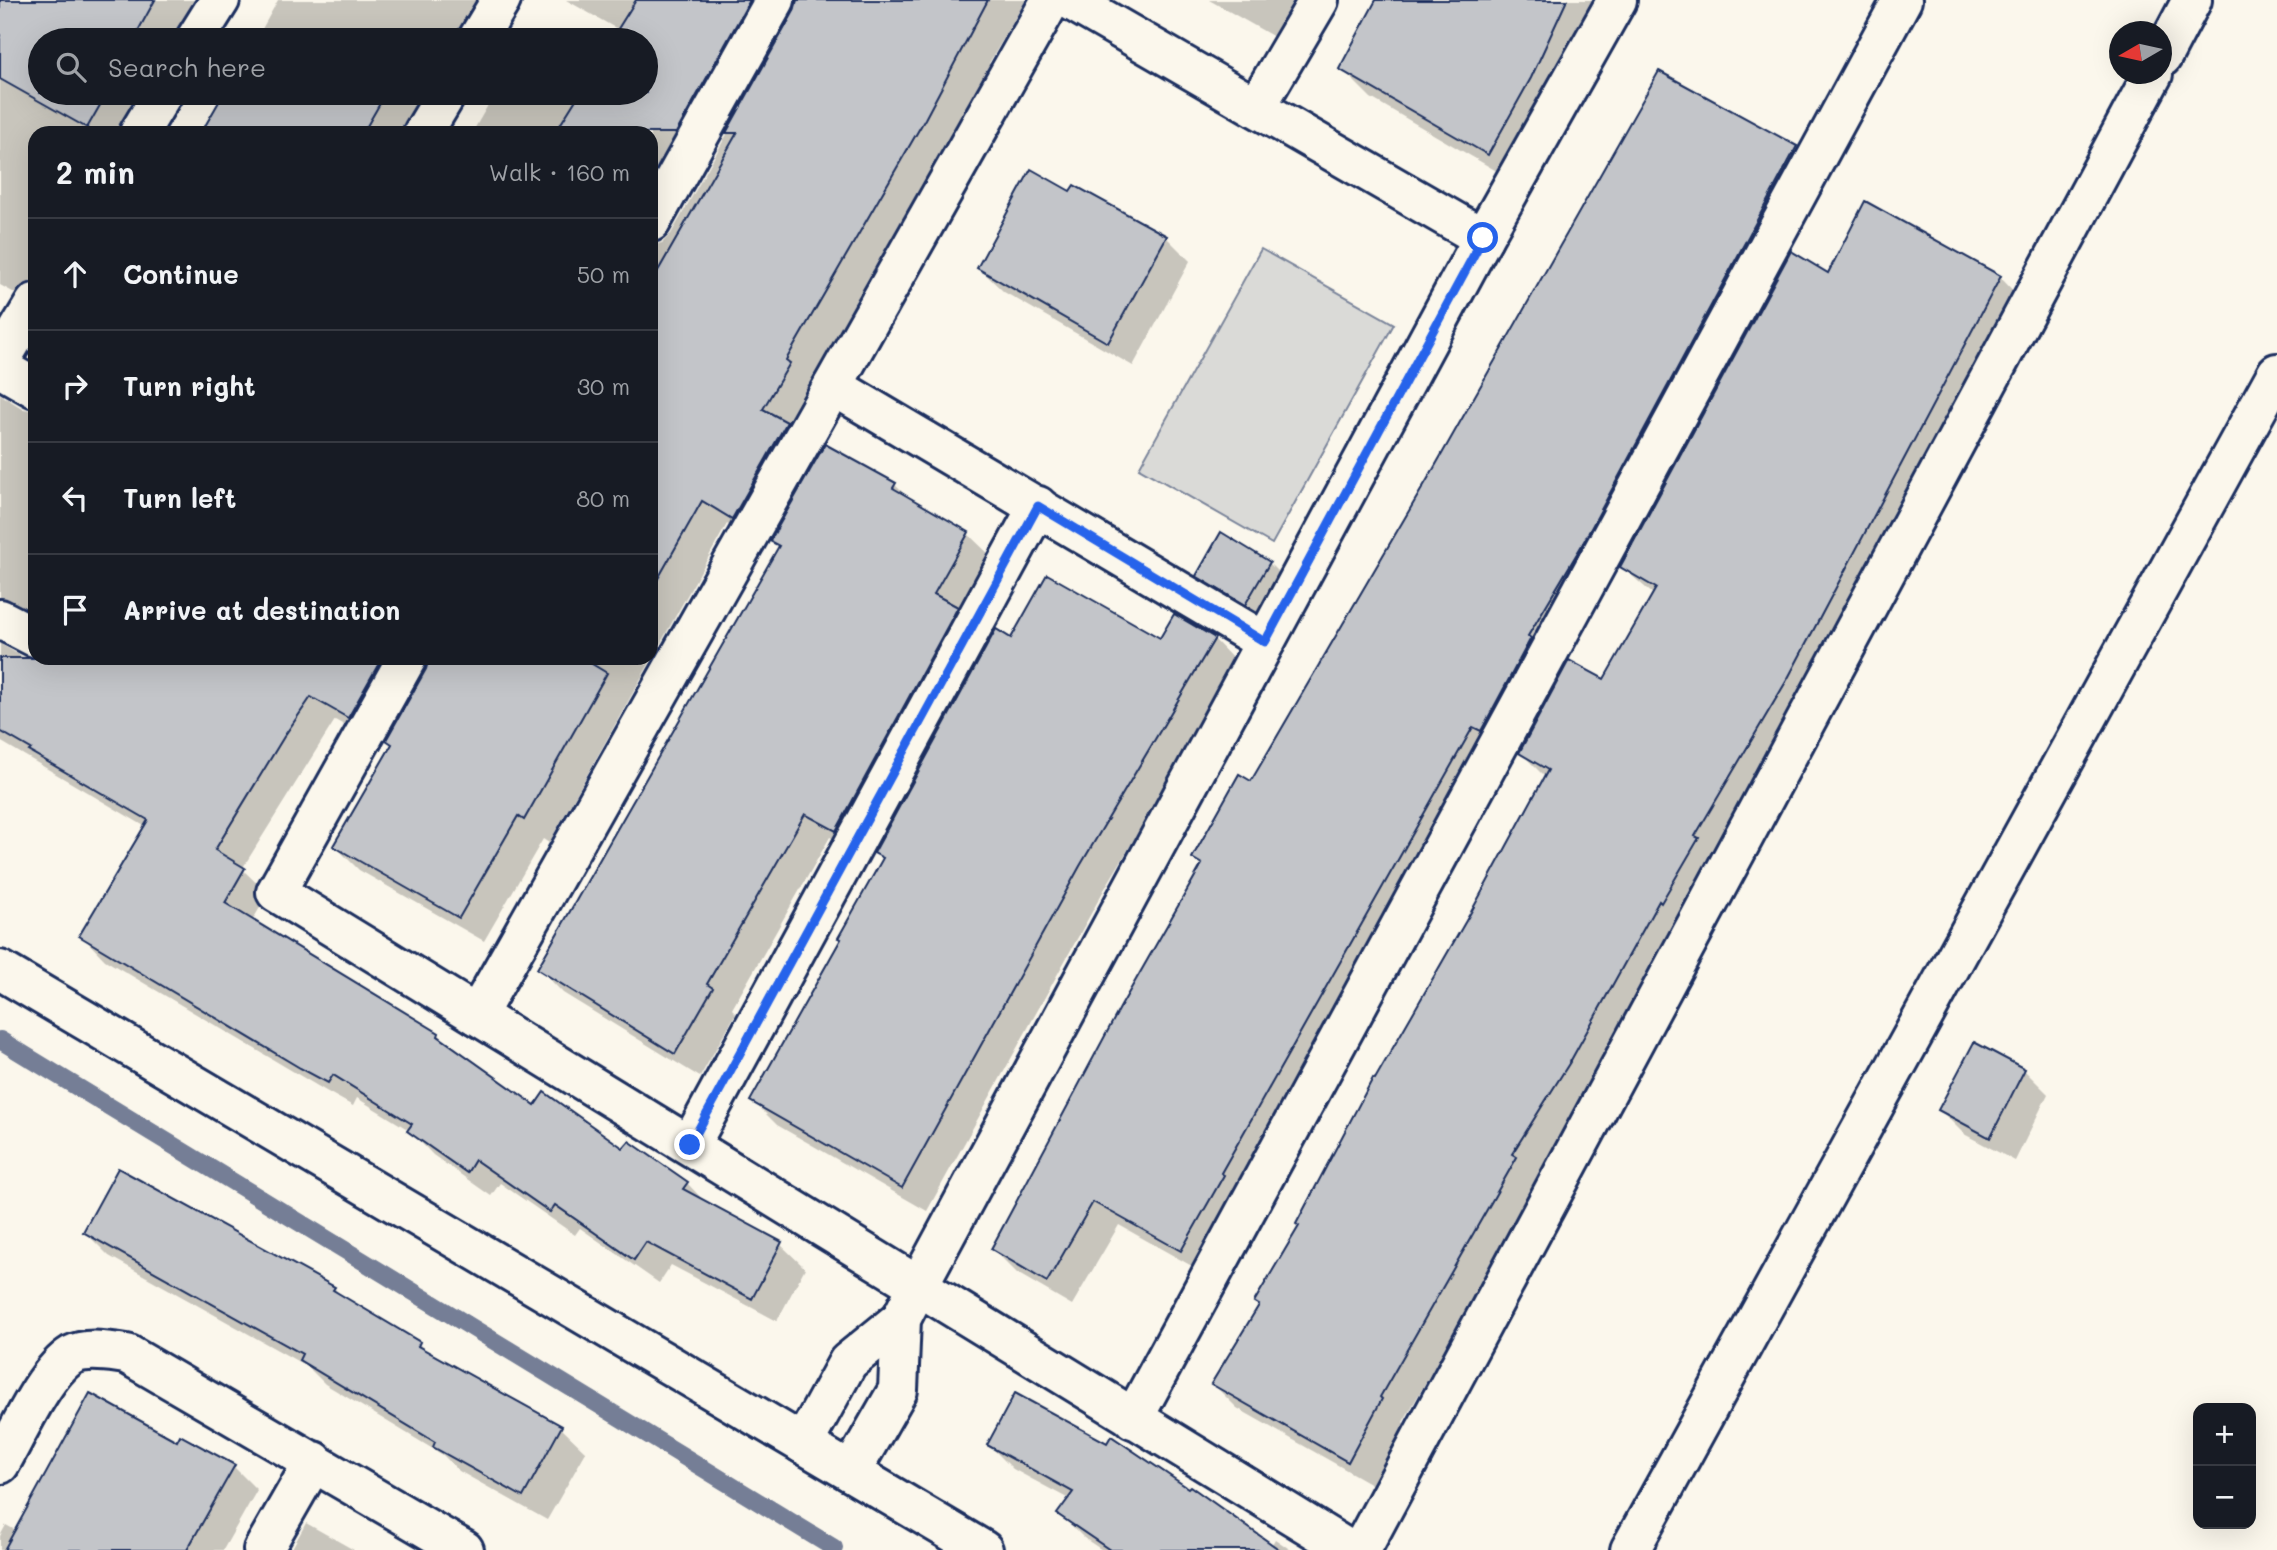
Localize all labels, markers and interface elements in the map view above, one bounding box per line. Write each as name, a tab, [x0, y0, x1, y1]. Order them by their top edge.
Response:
north arrow	[2109, 21, 2172, 84]
search box	[28, 28, 658, 105]
icon: search	[52, 48, 90, 86]
text: Search here	[108, 50, 266, 84]
text: 2 min	[56, 152, 135, 192]
text: Walk · 160 m	[489, 157, 630, 187]
route start	[1467, 222, 1498, 253]
icon: ahead	[56, 255, 94, 293]
text: Continue	[123, 257, 239, 291]
text: 50 m	[577, 259, 630, 289]
icon: right	[56, 367, 94, 405]
text: Turn right	[123, 369, 256, 403]
text: 30 m	[577, 371, 630, 401]
icon: left	[56, 479, 94, 517]
text: Turn left	[123, 481, 236, 515]
text: 80 m	[576, 483, 630, 513]
icon: arrive	[56, 591, 94, 629]
text: Arrive at destination	[123, 593, 400, 627]
route end	[674, 1129, 705, 1160]
map controls	[2193, 1403, 2256, 1529]
button: +	[2193, 1403, 2256, 1466]
button: −	[2193, 1466, 2256, 1529]

